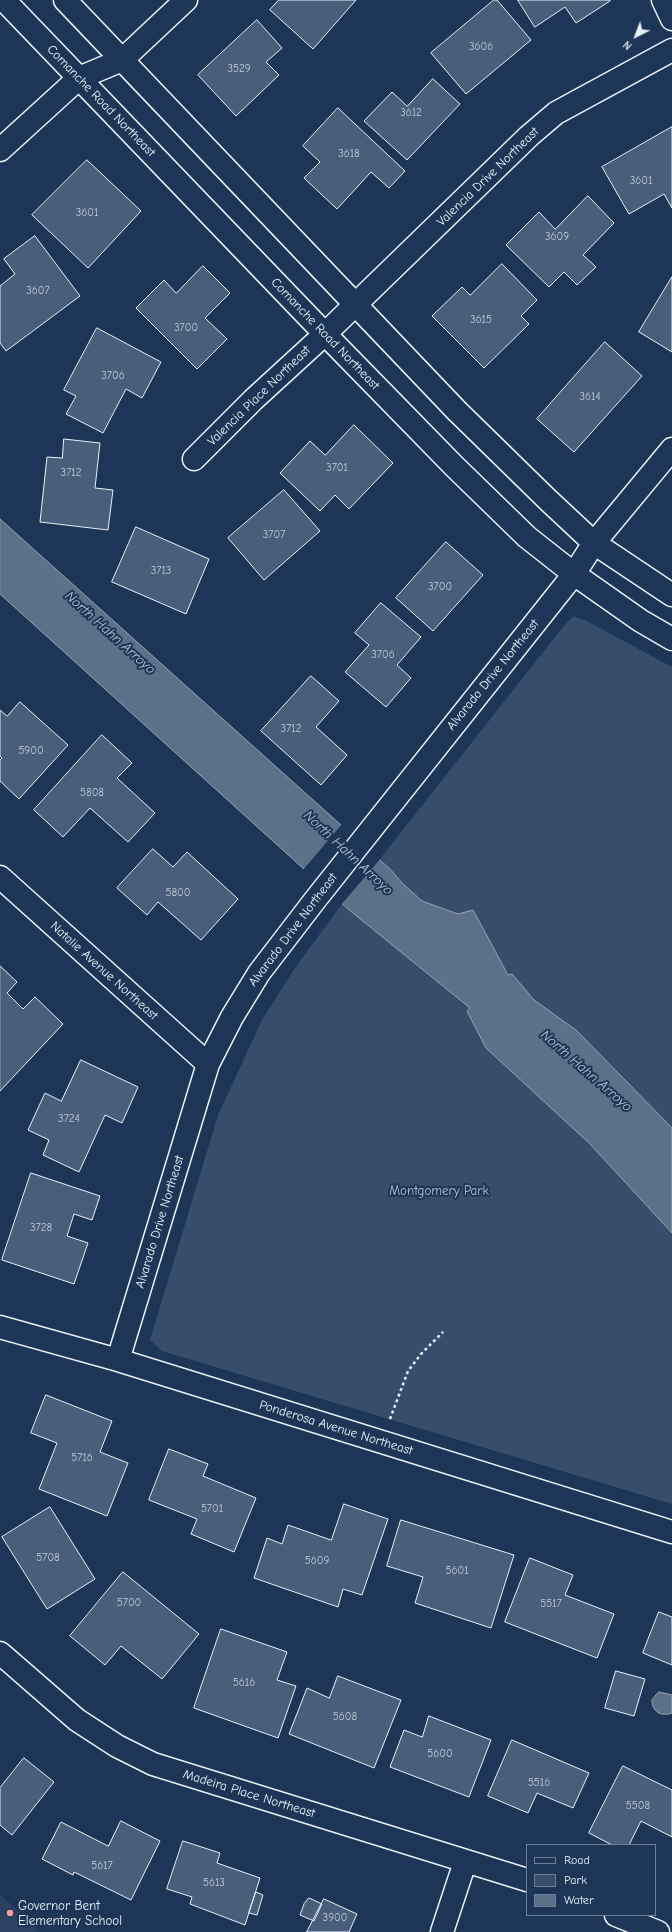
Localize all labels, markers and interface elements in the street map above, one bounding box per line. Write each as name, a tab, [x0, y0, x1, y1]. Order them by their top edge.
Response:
north arrow	[616, 16, 656, 56]
text: N	[621, 38, 635, 53]
house number: 3606	[469, 40, 493, 54]
street label: Comanche Road Northeast	[43, 42, 159, 160]
house number: 3529	[227, 62, 251, 76]
house number: 3612	[400, 106, 422, 120]
street label: Valencia Drive Northeast	[434, 124, 542, 230]
house number: 3618	[338, 147, 360, 161]
house number: 3601	[630, 174, 652, 188]
house number: 3601	[76, 206, 98, 220]
house number: 3609	[545, 230, 569, 244]
street label: Comanche Road Northeast	[267, 275, 383, 393]
house number: 3607	[26, 284, 50, 298]
house number: 3615	[470, 313, 492, 327]
house number: 3700	[174, 321, 198, 335]
street label: Valencia Place Northeast	[204, 343, 314, 449]
house number: 3706	[101, 369, 125, 383]
house number: 3614	[579, 390, 601, 404]
house number: 3701	[326, 461, 348, 475]
house number: 3712	[61, 466, 81, 480]
house number: 3707	[263, 528, 285, 542]
house number: 3713	[151, 564, 171, 578]
house number: 3700	[428, 580, 452, 594]
water label: North Hahn Arroyo	[61, 588, 159, 678]
street label: Alvarado Drive Northeast	[444, 616, 542, 734]
house number: 3706	[371, 648, 395, 662]
house number: 3712	[281, 722, 301, 736]
house number: 5900	[18, 744, 44, 758]
house number: 5808	[80, 786, 104, 800]
water label: North Hahn Arroyo	[300, 807, 396, 899]
street label: Alvarado Drive Northeast	[245, 870, 341, 990]
house number: 5800	[165, 886, 191, 900]
street label: Natalie Avenue Northeast	[47, 919, 161, 1023]
water label: North Hahn Arroyo	[537, 1027, 635, 1115]
house number: 3724	[58, 1112, 80, 1126]
street label: Alvarado Drive Northeast	[132, 1154, 188, 1290]
park label: Montgomery Park	[389, 1183, 489, 1199]
house number: 3728	[30, 1221, 52, 1235]
street label: Ponderosa Avenue Northeast	[257, 1397, 415, 1459]
house number: 5716	[71, 1451, 93, 1465]
house number: 5701	[201, 1502, 223, 1516]
house number: 5708	[36, 1551, 60, 1565]
house number: 5609	[305, 1554, 329, 1568]
house number: 5601	[446, 1564, 468, 1578]
house number: 5700	[117, 1596, 141, 1610]
house number: 5517	[540, 1597, 562, 1611]
house number: 5616	[233, 1676, 255, 1690]
house number: 5608	[333, 1710, 357, 1724]
house number: 5600	[427, 1747, 453, 1761]
street label: Madeira Place Northeast	[181, 1766, 317, 1822]
house number: 5516	[528, 1776, 550, 1790]
house number: 5508	[626, 1799, 650, 1813]
legend	[526, 1844, 656, 1916]
text: Road	[564, 1853, 590, 1867]
house number: 5617	[91, 1859, 113, 1873]
text: Park	[564, 1873, 587, 1887]
house number: 5613	[203, 1876, 225, 1890]
text: Water	[564, 1893, 594, 1907]
place label: Governor Bent Elementary School	[18, 1898, 122, 1929]
marker: Governor Bent Elementary School	[5, 1908, 15, 1918]
house number: 3900	[323, 1911, 347, 1925]

